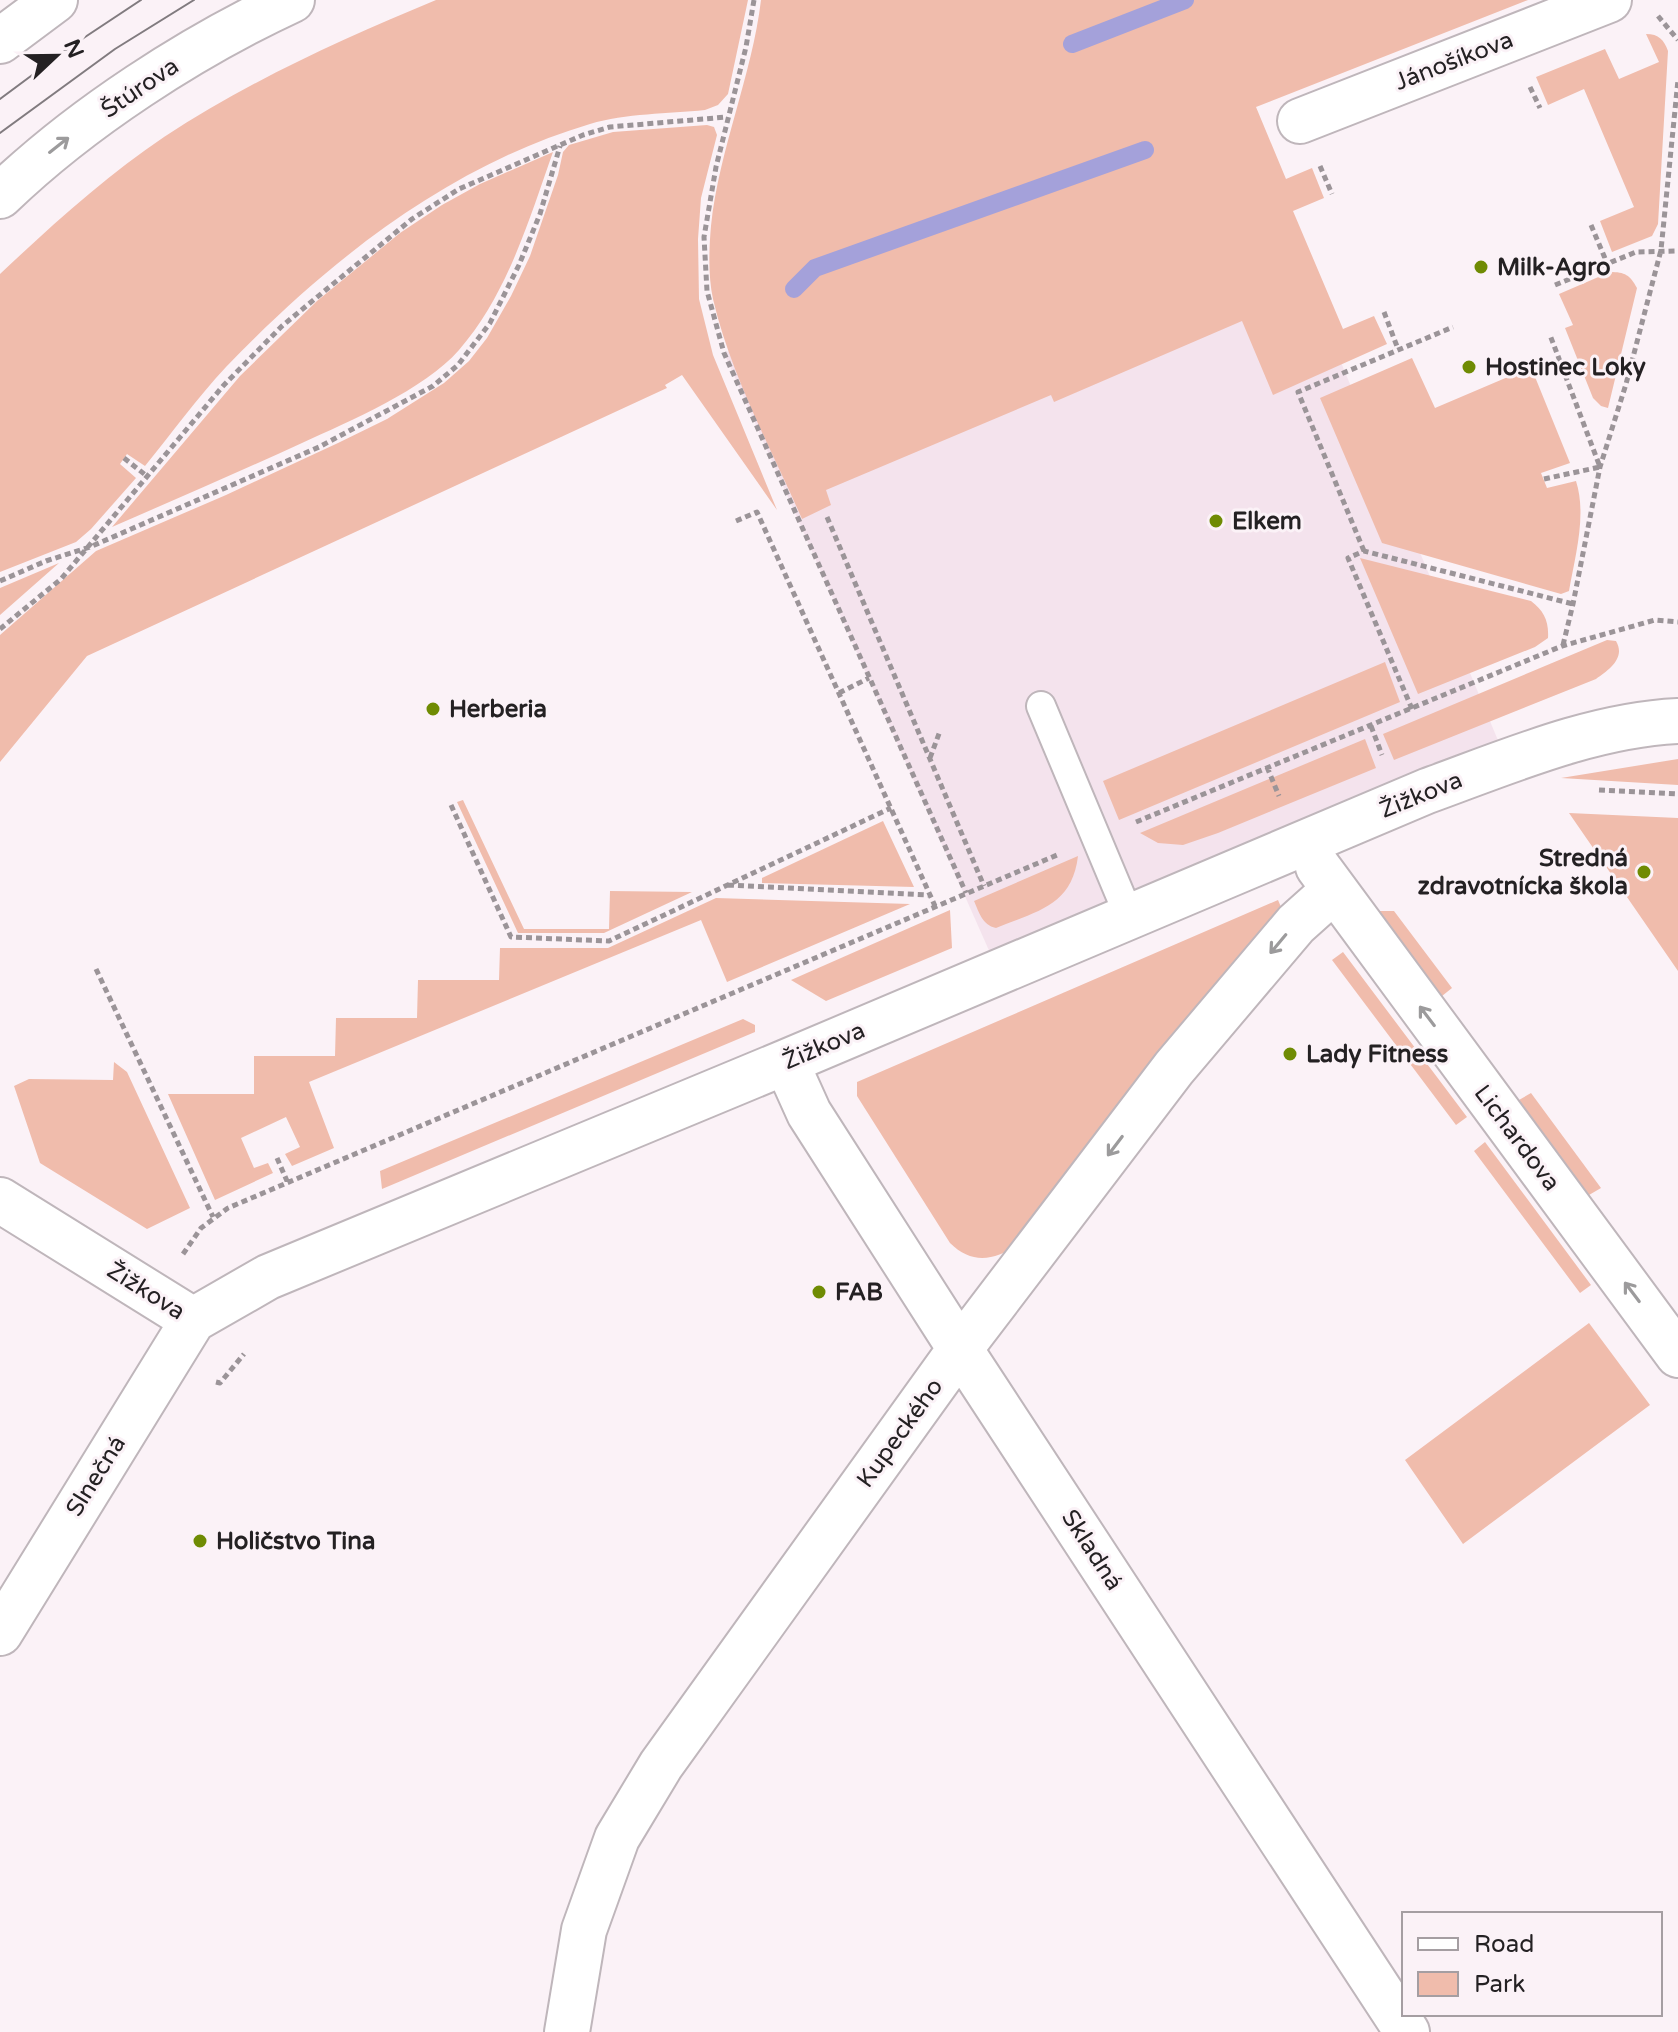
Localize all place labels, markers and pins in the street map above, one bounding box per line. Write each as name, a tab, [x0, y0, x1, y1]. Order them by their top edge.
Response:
place label: Milk-Agro	[1497, 253, 1611, 282]
marker: Milk-Agro	[1472, 258, 1490, 276]
place label: Hostinec Loky	[1485, 353, 1646, 382]
marker: Hostinec Loky	[1460, 358, 1478, 376]
place label: Elkem	[1232, 507, 1302, 536]
marker: Elkem	[1207, 512, 1225, 530]
place label: Herberia	[449, 695, 547, 724]
marker: Herberia	[424, 700, 442, 718]
place label: Stredná zdravotnícka škola	[1418, 844, 1628, 901]
marker: Stredná zdravotnícka škola	[1635, 863, 1653, 881]
place label: Lady Fitness	[1306, 1040, 1448, 1069]
marker: Lady Fitness	[1281, 1045, 1299, 1063]
place label: FAB	[835, 1278, 883, 1307]
marker: FAB	[810, 1283, 828, 1301]
place label: Holičstvo Tina	[216, 1527, 375, 1556]
marker: Holičstvo Tina	[191, 1532, 209, 1550]

